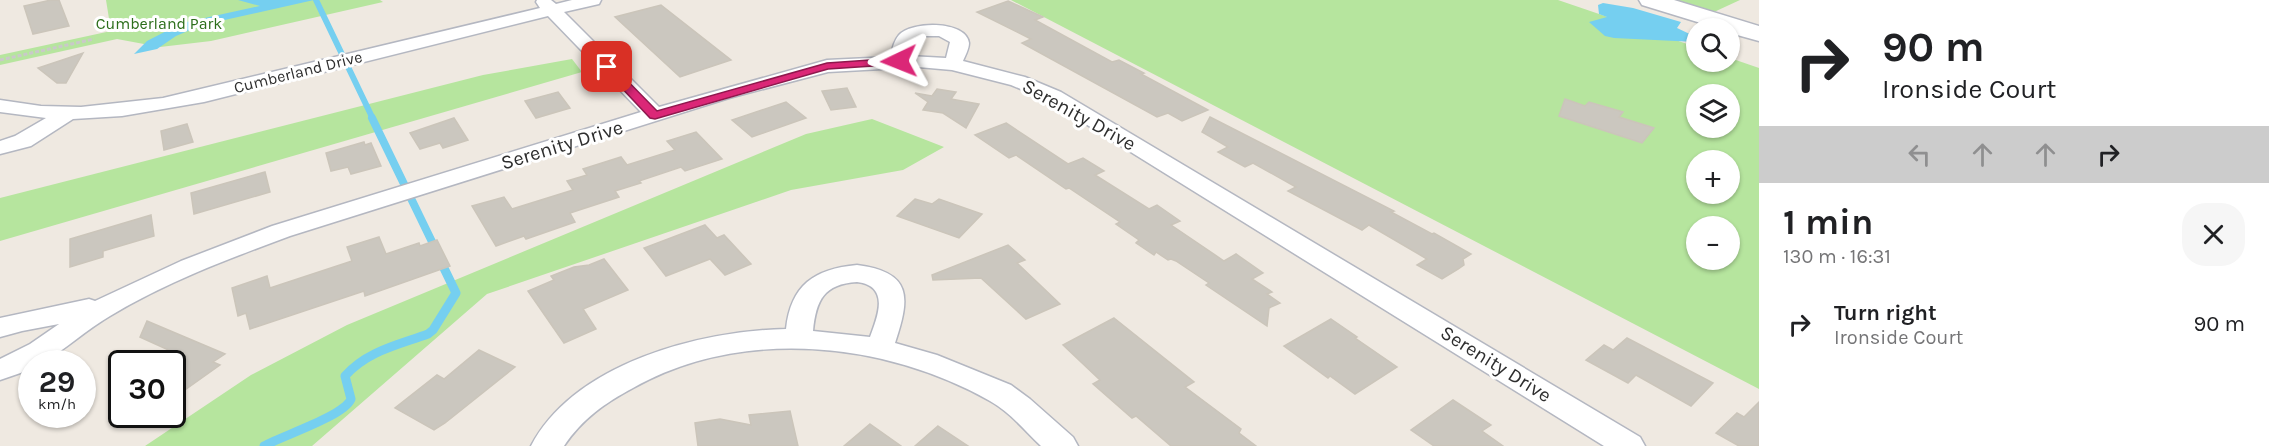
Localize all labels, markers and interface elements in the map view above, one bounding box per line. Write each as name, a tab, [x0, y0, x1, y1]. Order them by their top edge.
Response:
park label: Cumberland Park	[96, 14, 222, 33]
map controls	[1686, 18, 1740, 270]
button: search	[1686, 18, 1740, 72]
text: 90 m	[1882, 22, 1985, 72]
icon: right	[1783, 24, 1861, 102]
position arrow	[867, 29, 931, 93]
pin	[581, 41, 632, 92]
street label: Cumberland Drive	[232, 47, 364, 97]
icon: arrive	[590, 50, 623, 83]
text: Ironside Court	[1882, 73, 2056, 105]
street label: Serenity Drive	[1018, 74, 1140, 156]
button: layers	[1686, 84, 1740, 138]
street label: Serenity Drive	[498, 116, 626, 174]
icon: left	[1903, 138, 1936, 171]
icon: ahead	[1966, 138, 1999, 171]
icon: ahead	[2029, 138, 2062, 171]
icon: right	[2092, 138, 2125, 171]
button: +	[1686, 150, 1740, 204]
text: 1 min	[1783, 201, 1873, 243]
button: close	[2182, 203, 2245, 266]
button: −	[1686, 216, 1740, 270]
text: 130 m · 16:31	[1783, 245, 1891, 268]
text: Turn right	[1834, 300, 1937, 326]
icon: right	[1783, 308, 1816, 341]
text: 90 m	[2193, 311, 2245, 337]
street label: Serenity Drive	[1436, 321, 1556, 407]
text: Ironside Court	[1834, 326, 1963, 349]
speed limit sign: 30	[108, 350, 186, 428]
text: 29	[39, 364, 75, 400]
text: km/h	[38, 395, 76, 413]

